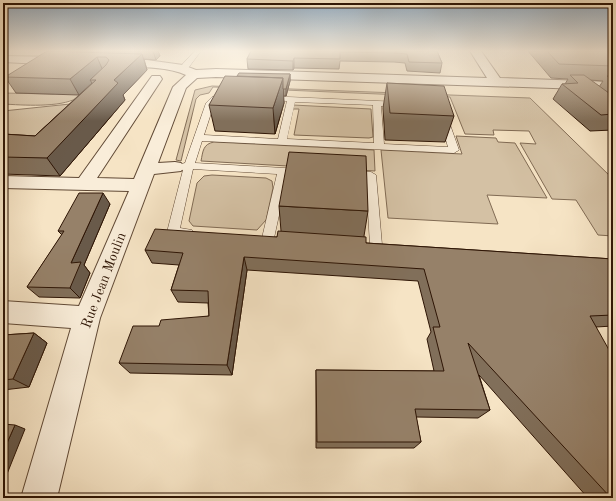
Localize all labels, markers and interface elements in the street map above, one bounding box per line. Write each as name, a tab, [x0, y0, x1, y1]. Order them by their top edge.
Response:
street label: Rue Jean Moulin	[79, 230, 129, 330]

